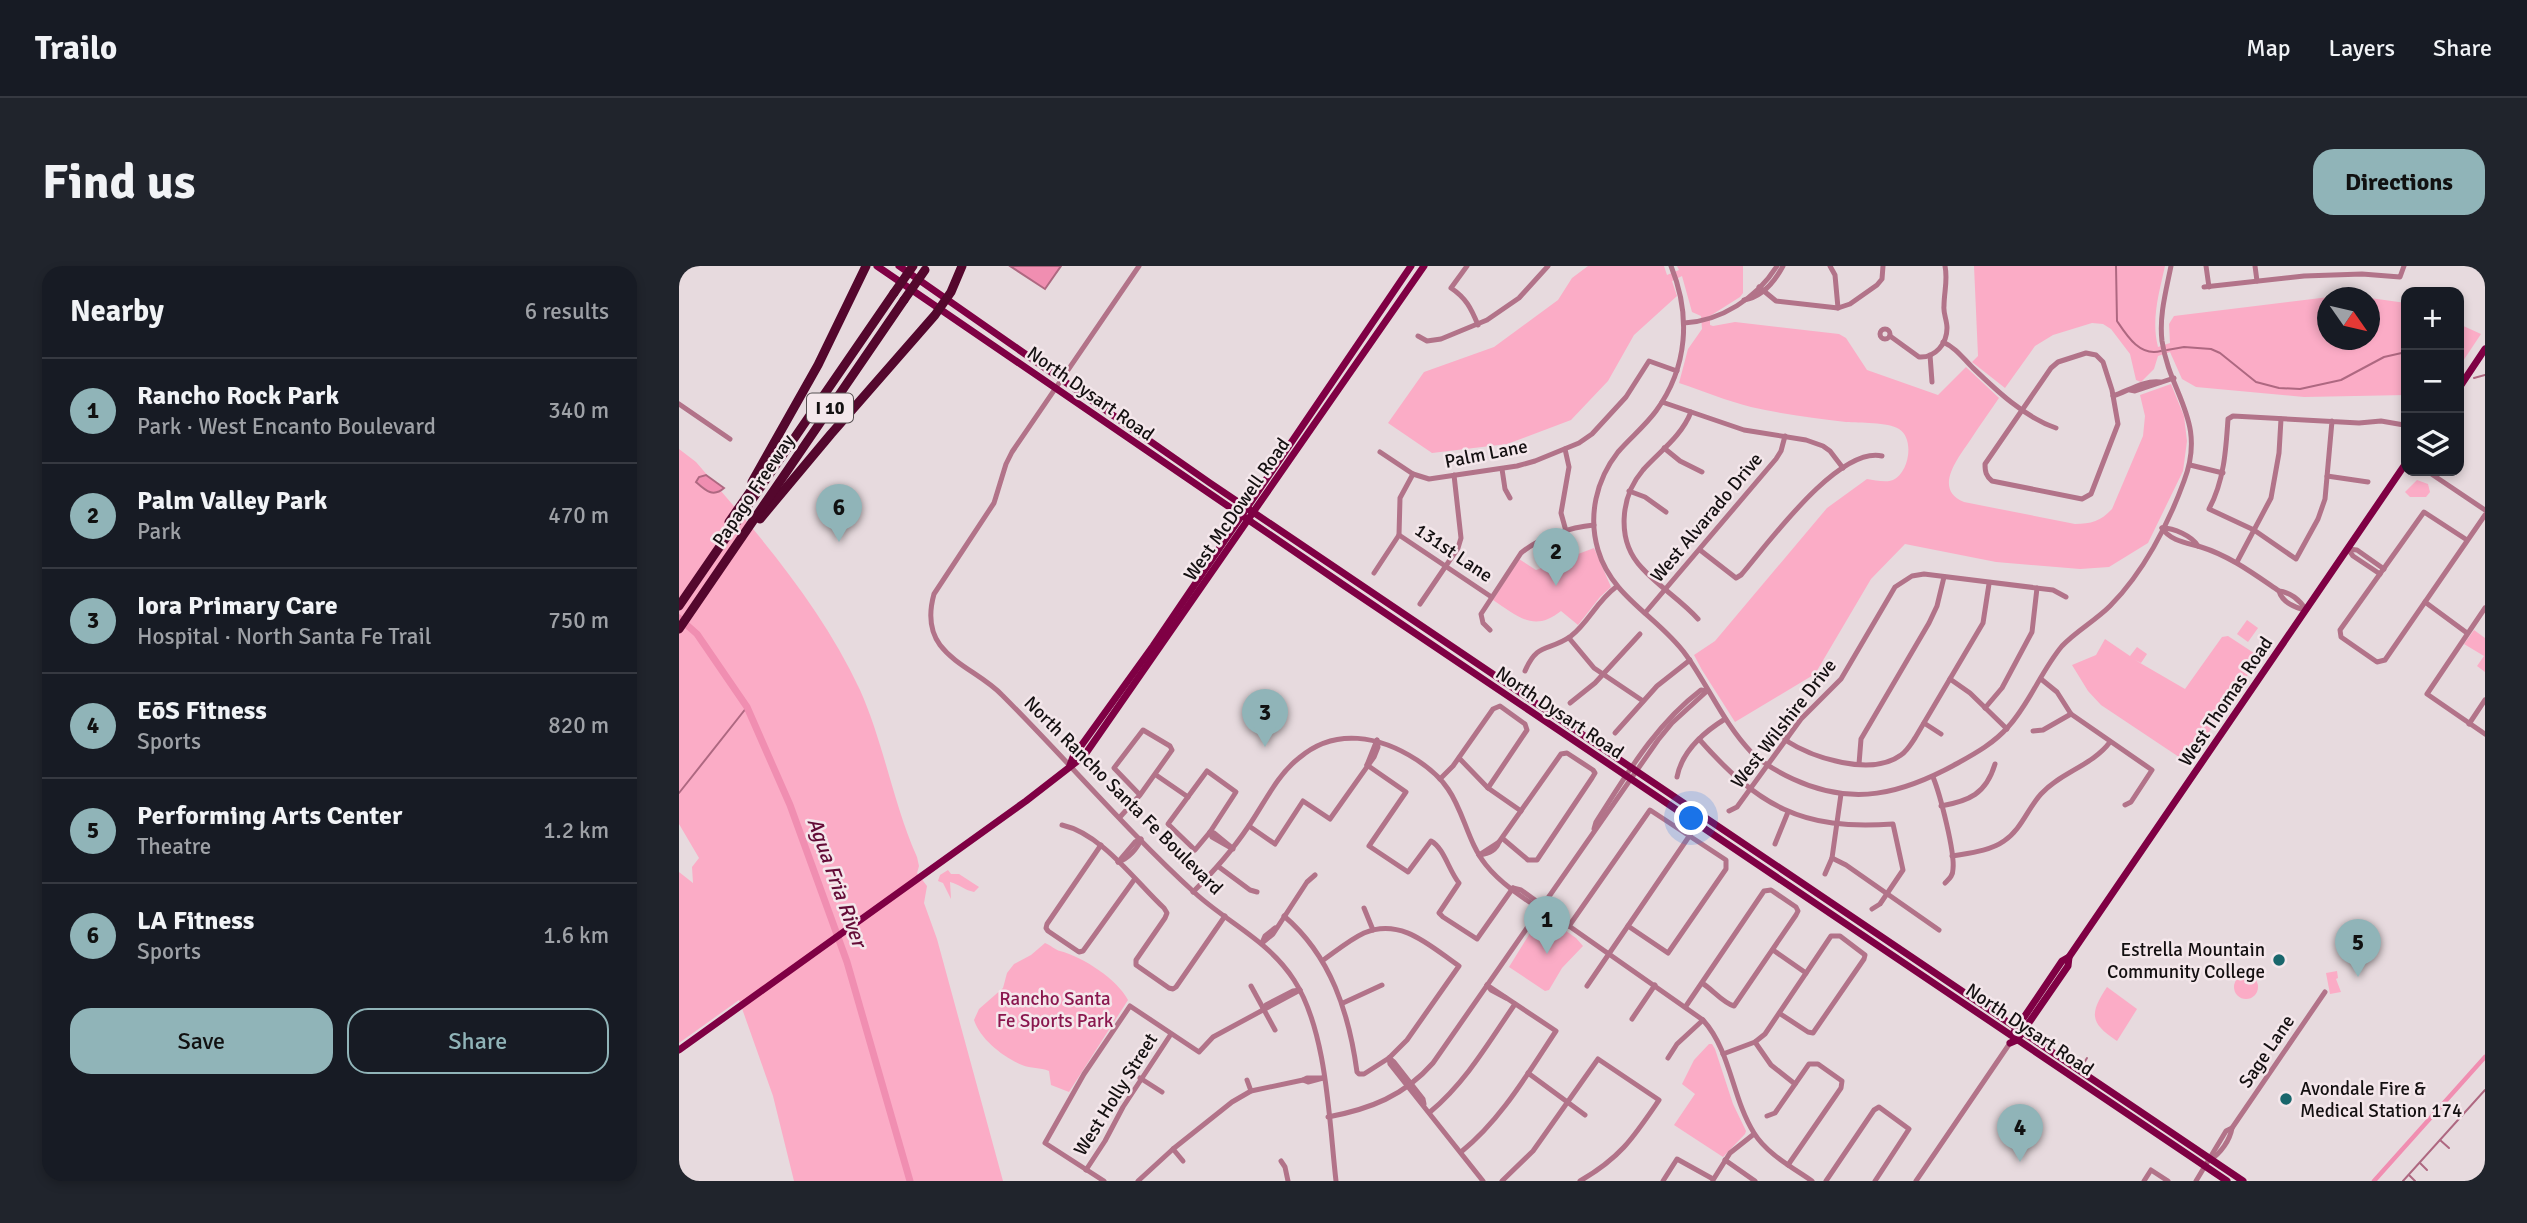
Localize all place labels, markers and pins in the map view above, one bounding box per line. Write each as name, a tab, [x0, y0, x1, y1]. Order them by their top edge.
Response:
pin: 6	[816, 484, 862, 542]
pin: 2	[1533, 528, 1579, 586]
pin: 3	[1242, 689, 1288, 747]
pin: 1	[1524, 896, 1570, 954]
pin: 5	[2335, 919, 2381, 977]
place label: Estrella Mountain Community College	[2107, 938, 2265, 984]
marker: Estrella Mountain Community College	[2271, 952, 2287, 968]
place label: Avondale Fire & Medical Station 174	[2300, 1077, 2462, 1123]
marker: Avondale Fire & Medical Station 174	[2278, 1091, 2294, 1107]
pin: 4	[1997, 1104, 2043, 1162]

